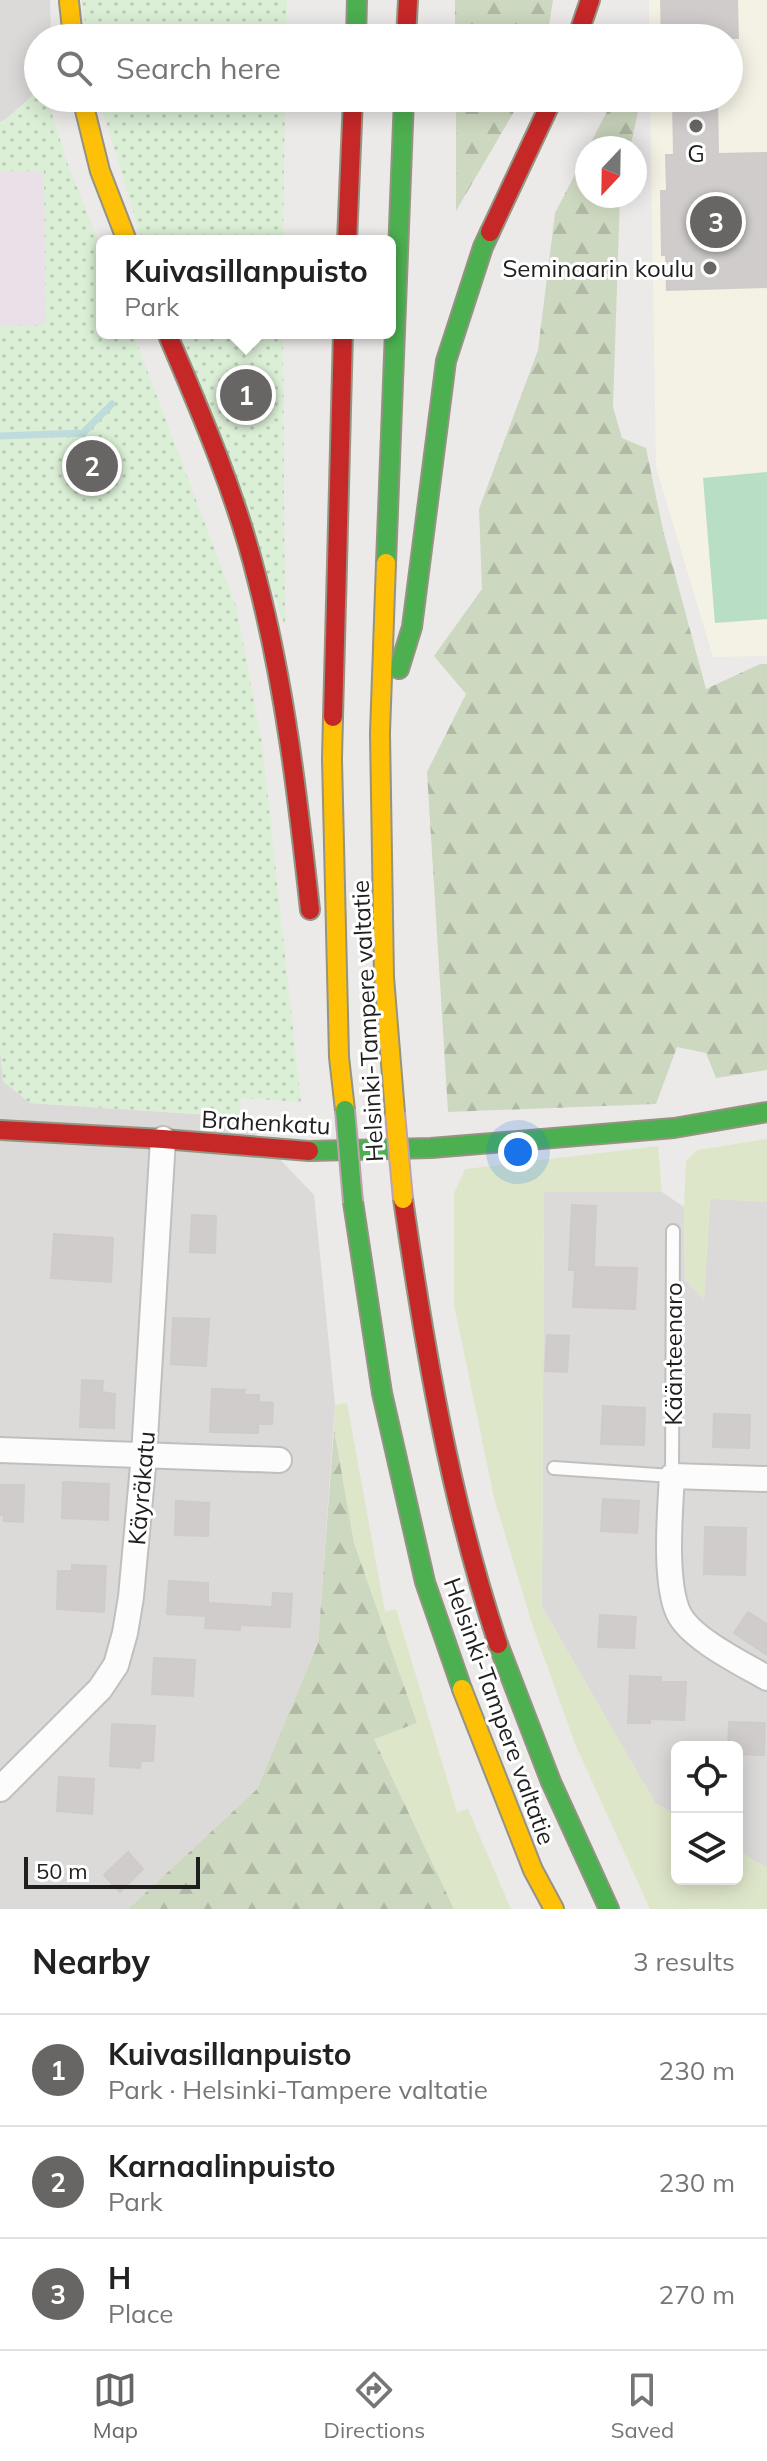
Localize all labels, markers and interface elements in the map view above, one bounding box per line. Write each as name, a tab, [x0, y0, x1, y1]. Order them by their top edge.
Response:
search box	[24, 24, 743, 112]
icon: search	[52, 46, 96, 90]
text: Search here	[116, 49, 281, 87]
marker: G	[687, 117, 705, 135]
north arrow	[575, 136, 647, 208]
place label: G	[687, 138, 705, 168]
pin: 3	[690, 192, 742, 252]
popup	[96, 235, 396, 339]
text: Kuivasillanpuisto	[124, 252, 368, 290]
place label: Seminaarin koulu	[502, 253, 694, 283]
marker: Seminaarin koulu	[701, 259, 719, 277]
text: Park	[124, 290, 179, 323]
pin: 1	[220, 365, 272, 425]
pin: 2	[66, 436, 118, 496]
street label: Helsinki-Tampere valtatie	[345, 879, 389, 1163]
street label: Brahenkatu	[201, 1104, 331, 1140]
your location	[498, 1132, 538, 1172]
street label: Käänteenaro	[658, 1282, 688, 1426]
street label: Käyräkatu	[121, 1430, 161, 1546]
street label: Helsinki-Tampere valtatie	[438, 1573, 562, 1849]
map controls	[671, 1741, 743, 1885]
button: locate	[671, 1741, 743, 1813]
button: layers	[671, 1813, 743, 1885]
scale bar	[24, 1853, 200, 1889]
text: 50 m	[36, 1857, 87, 1885]
text: Nearby	[32, 1940, 150, 1983]
text: 3 results	[633, 1945, 735, 1978]
text: Kuivasillanpuisto	[108, 2035, 351, 2073]
text: 1	[50, 2054, 66, 2087]
text: 230 m	[659, 2054, 735, 2087]
text: Park · Helsinki-Tampere valtatie	[108, 2073, 488, 2106]
text: Karnaalinpuisto	[108, 2147, 336, 2185]
text: 2	[50, 2166, 66, 2199]
text: 230 m	[659, 2166, 735, 2199]
text: Park	[108, 2185, 163, 2218]
text: H	[108, 2259, 131, 2297]
text: 3	[50, 2278, 66, 2311]
text: 270 m	[659, 2278, 735, 2311]
text: Place	[108, 2297, 173, 2330]
tab: Map	[93, 2368, 138, 2444]
tab: Directions	[324, 2368, 425, 2444]
tab: Saved	[611, 2368, 674, 2444]

